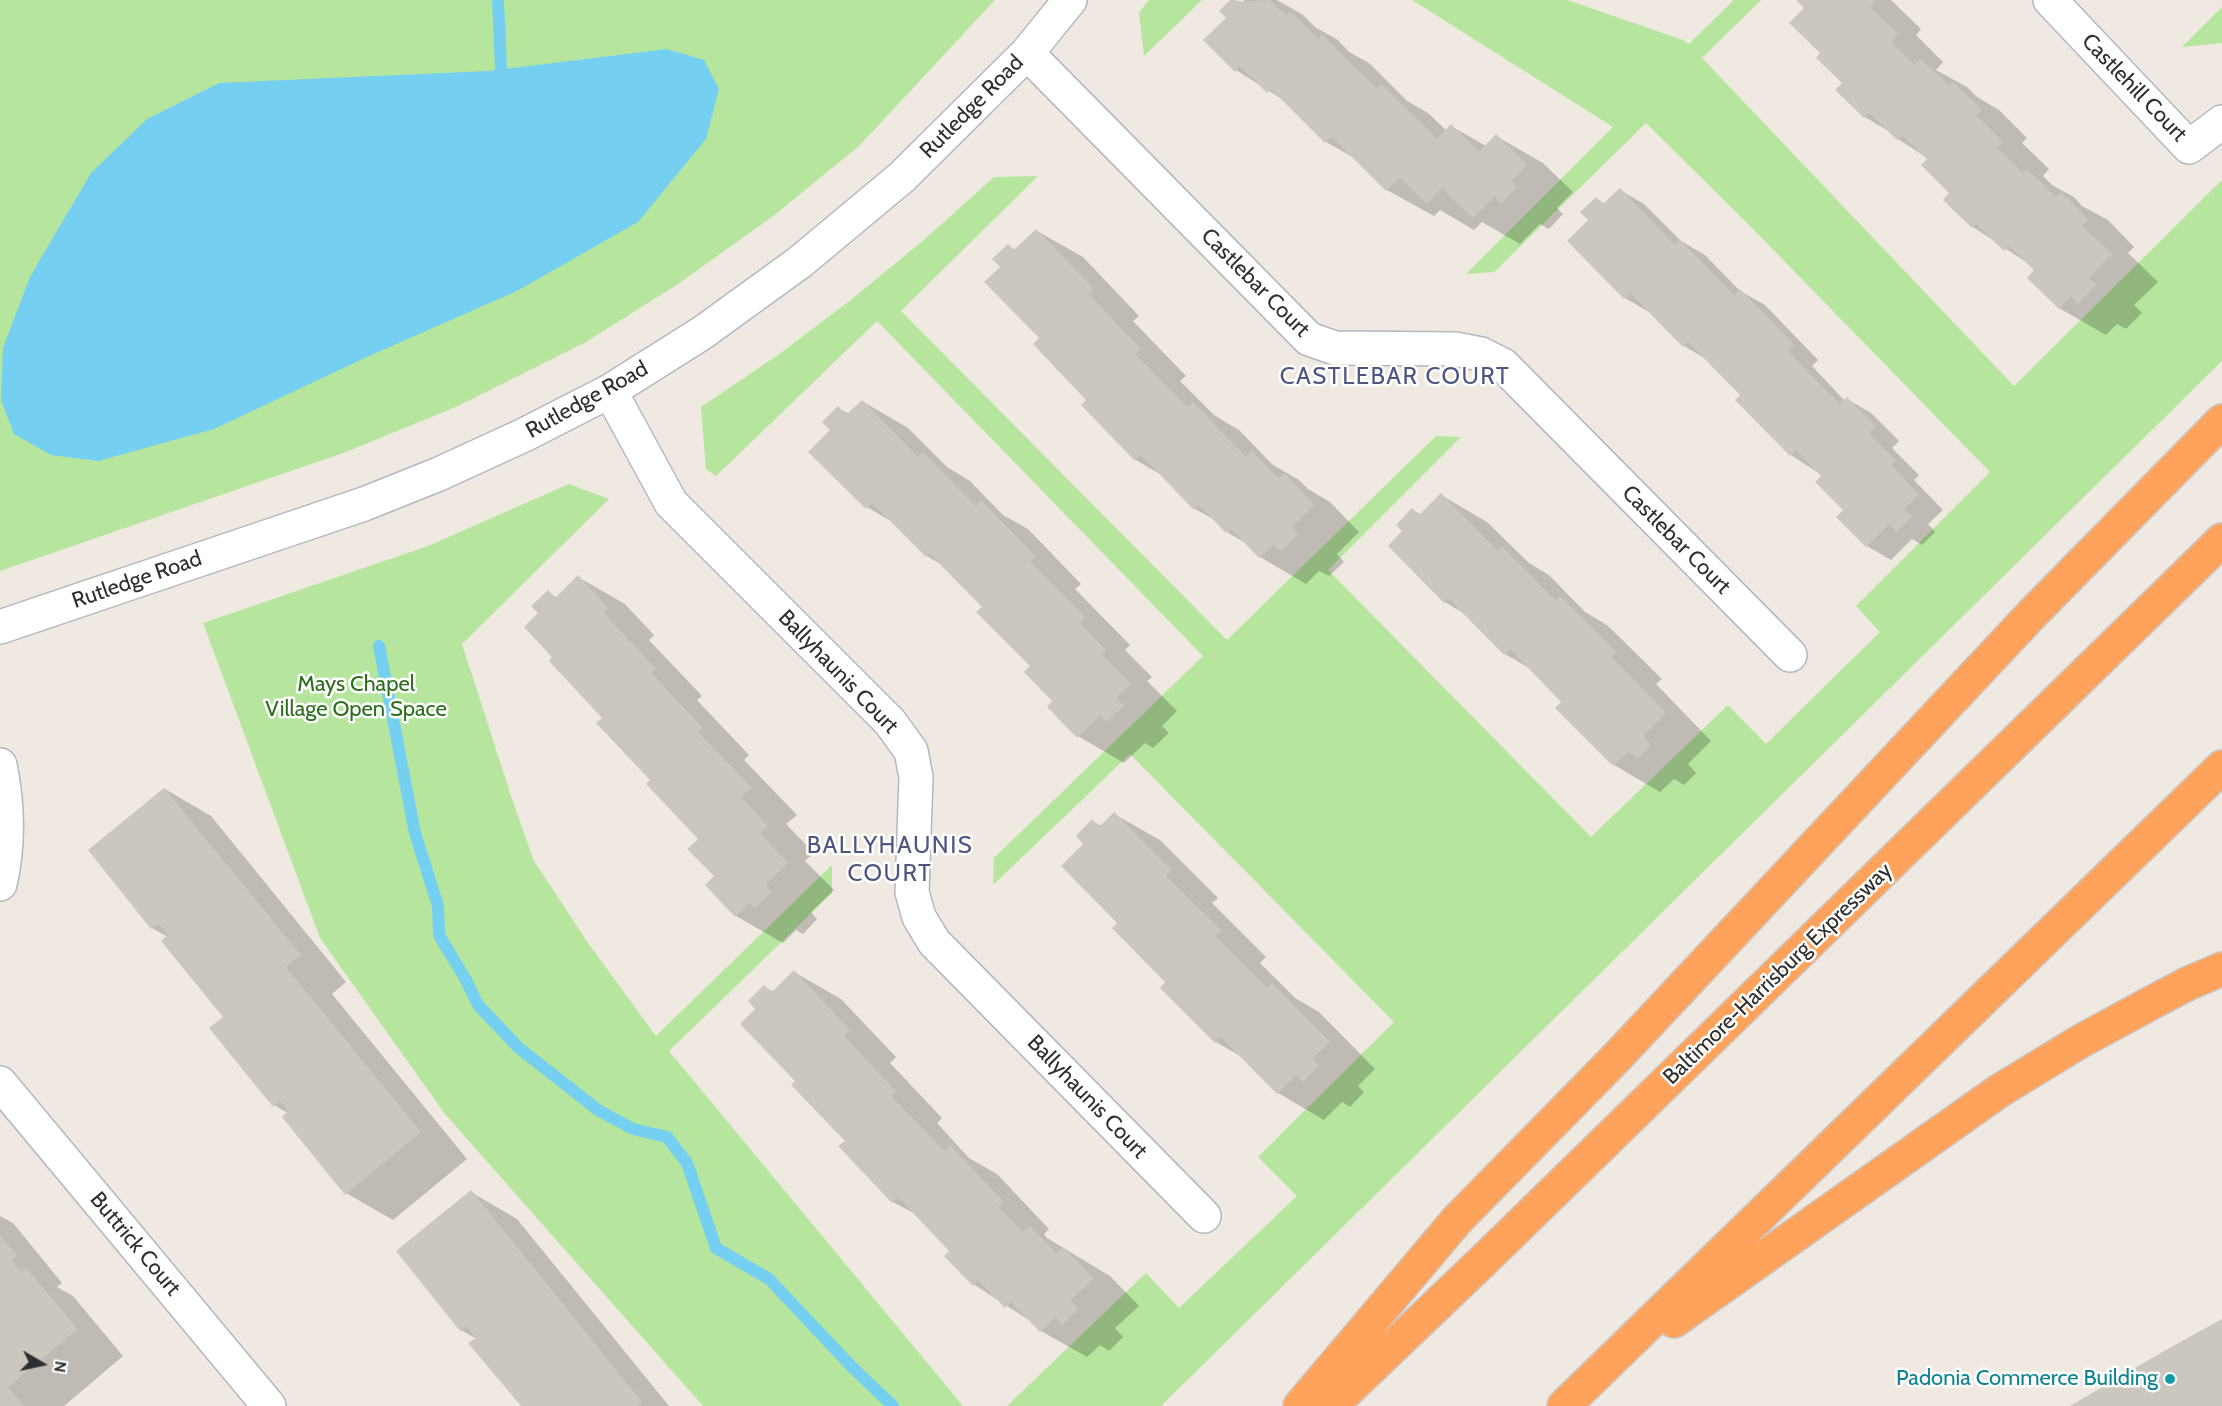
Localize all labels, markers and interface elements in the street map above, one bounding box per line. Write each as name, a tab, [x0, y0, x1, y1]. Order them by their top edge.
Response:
street label: Castlehill Court	[2076, 28, 2192, 148]
street label: Rutledge Road	[915, 50, 1029, 164]
street label: Castlebar Court	[1195, 223, 1315, 343]
street label: Rutledge Road	[521, 356, 653, 444]
district label: CASTLEBAR COURT	[1280, 363, 1510, 391]
street label: Castlebar Court	[1616, 480, 1736, 600]
street label: Rutledge Road	[69, 545, 205, 615]
street label: Ballyhaunis Court	[772, 605, 904, 739]
park label: Mays Chapel Village Open Space	[265, 672, 447, 724]
district label: BALLYHAUNIS COURT	[807, 832, 973, 888]
street label: Baltimore-Harrisburg Expressway	[1658, 858, 1898, 1090]
street label: Ballyhaunis Court	[1021, 1030, 1153, 1164]
street label: Buttrick Court	[84, 1187, 186, 1301]
north arrow	[12, 1334, 72, 1394]
text: N	[50, 1360, 71, 1374]
place label: Padonia Commerce Building	[1896, 1366, 2158, 1392]
marker: Padonia Commerce Building	[2163, 1372, 2177, 1386]

